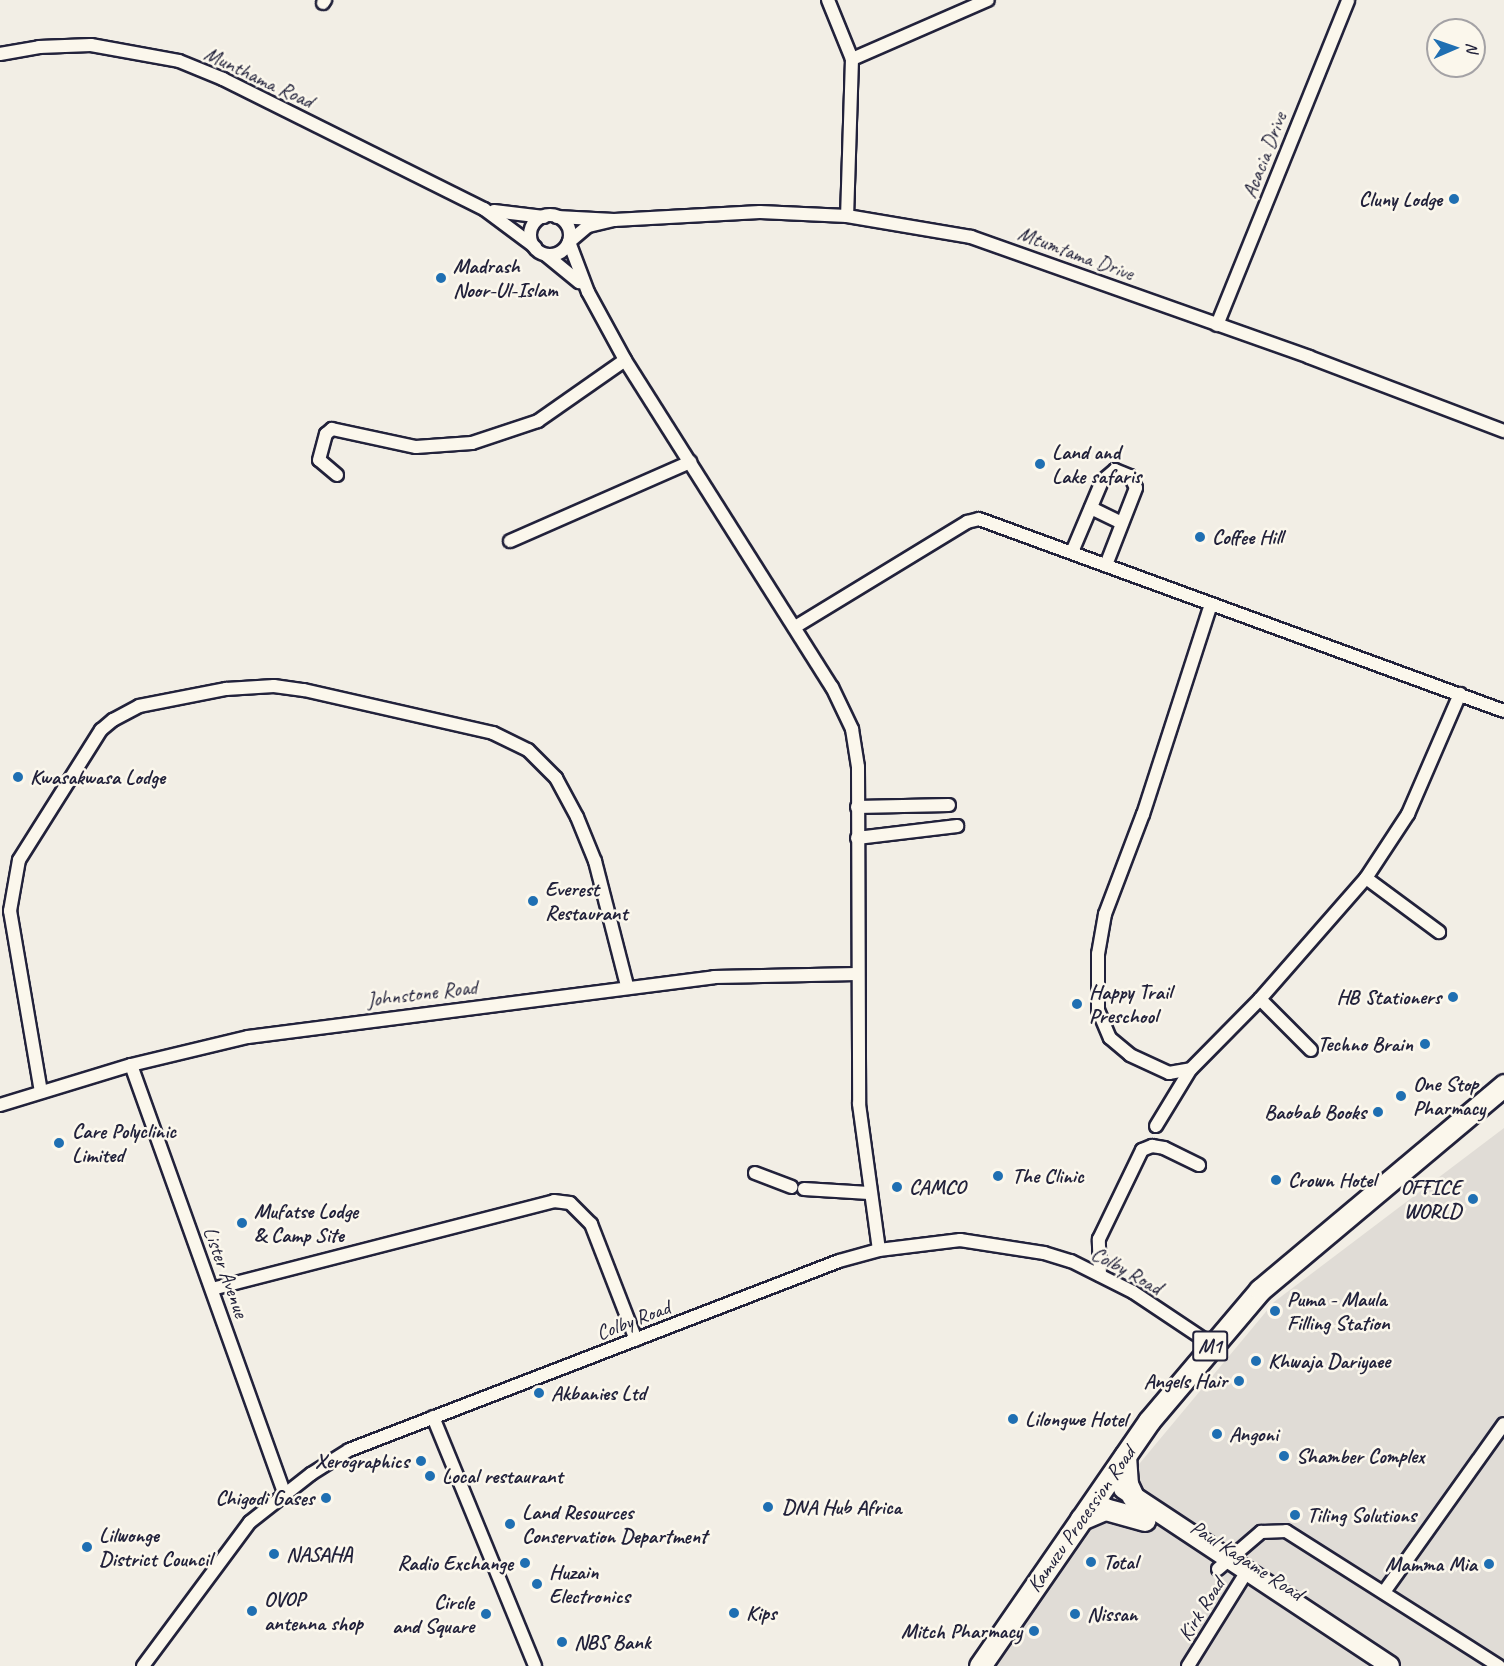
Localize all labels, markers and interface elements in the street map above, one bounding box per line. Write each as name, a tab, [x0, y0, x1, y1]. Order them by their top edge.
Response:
north arrow	[1426, 18, 1486, 78]
street label: Munthama Road	[200, 41, 318, 113]
text: N	[1462, 42, 1482, 53]
street label: Acacia Drive	[1236, 109, 1292, 201]
place label: Cluny Lodge	[1359, 186, 1442, 212]
marker: Cluny Lodge	[1447, 192, 1461, 206]
street label: Mtumtama Drive	[1015, 220, 1137, 286]
place label: Madrash Noor-Ul-Islam	[453, 253, 558, 303]
marker: Madrash Noor-Ul-Islam	[434, 271, 448, 285]
place label: Land and Lake safaris	[1052, 439, 1141, 489]
marker: Land and Lake safaris	[1033, 457, 1047, 471]
place label: Coffee Hill	[1212, 524, 1283, 550]
marker: Coffee Hill	[1193, 530, 1207, 544]
place label: Kwasakwasa Lodge	[30, 764, 165, 790]
marker: Kwasakwasa Lodge	[11, 770, 25, 784]
place label: Everest Restaurant	[545, 876, 627, 926]
marker: Everest Restaurant	[526, 894, 540, 908]
street label: Johnstone Road	[365, 974, 479, 1012]
place label: Happy Trail Preschool	[1089, 979, 1171, 1029]
place label: HB Stationers	[1336, 984, 1441, 1010]
marker: HB Stationers	[1446, 990, 1460, 1004]
marker: Happy Trail Preschool	[1070, 997, 1084, 1011]
place label: Techno Brain	[1317, 1031, 1413, 1057]
marker: Techno Brain	[1418, 1037, 1432, 1051]
place label: One Stop Pharmacy	[1413, 1071, 1485, 1121]
marker: One Stop Pharmacy	[1394, 1089, 1408, 1103]
place label: Baobab Books	[1264, 1099, 1366, 1125]
marker: Baobab Books	[1371, 1105, 1385, 1119]
place label: Care Polyclinic Limited	[72, 1118, 176, 1168]
marker: Care Polyclinic Limited	[50, 1134, 68, 1152]
place label: The Clinic	[1012, 1163, 1084, 1189]
marker: The Clinic	[989, 1167, 1007, 1185]
place label: Crown Hotel	[1288, 1167, 1376, 1193]
marker: Crown Hotel	[1269, 1173, 1283, 1187]
place label: CAMCO	[909, 1174, 965, 1200]
place label: OFFICE WORLD	[1400, 1174, 1461, 1224]
marker: CAMCO	[890, 1180, 904, 1194]
marker: OFFICE WORLD	[1466, 1192, 1480, 1206]
place label: Mufatse Lodge & Camp Site	[254, 1198, 358, 1248]
marker: Mufatse Lodge & Camp Site	[235, 1216, 249, 1230]
street label: Lister Avenue	[198, 1223, 254, 1321]
street label: Colby Road	[1087, 1240, 1167, 1300]
place label: Puma - Maula Filling Station	[1287, 1286, 1391, 1336]
street label: Colby Road	[592, 1294, 674, 1346]
marker: Puma - Maula Filling Station	[1268, 1304, 1282, 1318]
road number: M1	[1192, 1329, 1228, 1363]
place label: Khwaja Dariyaee	[1268, 1348, 1391, 1374]
marker: Khwaja Dariyaee	[1249, 1354, 1263, 1368]
place label: Angels Hair	[1143, 1368, 1227, 1394]
marker: Angels Hair	[1232, 1374, 1246, 1388]
place label: Akbanies Ltd	[551, 1380, 646, 1406]
marker: Akbanies Ltd	[532, 1386, 546, 1400]
place label: Lilongwe Hotel	[1025, 1406, 1127, 1432]
marker: Lilongwe Hotel	[1006, 1412, 1020, 1426]
place label: Angoni	[1229, 1421, 1278, 1447]
marker: Angoni	[1210, 1427, 1224, 1441]
street label: Kamuzu Procession Road	[1021, 1441, 1141, 1597]
place label: Shamber Complex	[1296, 1443, 1423, 1469]
place label: Xerographics	[315, 1448, 409, 1474]
marker: Shamber Complex	[1277, 1449, 1291, 1463]
marker: Xerographics	[414, 1454, 428, 1468]
place label: Local restaurant	[442, 1463, 562, 1489]
marker: Local restaurant	[423, 1469, 437, 1483]
place label: Chigodi Gases	[216, 1485, 314, 1511]
marker: Chigodi Gases	[319, 1491, 333, 1505]
place label: DNA Hub Africa	[782, 1494, 902, 1520]
marker: DNA Hub Africa	[759, 1498, 777, 1516]
place label: Land Resources Conservation Department	[522, 1499, 706, 1549]
place label: Tiling Solutions	[1307, 1502, 1416, 1528]
marker: Tiling Solutions	[1288, 1508, 1302, 1522]
street label: Paul Kagame Road	[1186, 1514, 1308, 1606]
marker: Land Resources Conservation Department	[503, 1517, 517, 1531]
place label: Lilwonge District Council	[99, 1522, 212, 1572]
marker: Lilwonge District Council	[80, 1540, 94, 1554]
place label: NASAHA	[286, 1541, 353, 1567]
marker: NASAHA	[267, 1547, 281, 1561]
place label: Total	[1103, 1549, 1138, 1575]
place label: Radio Exchange	[398, 1550, 513, 1576]
place label: Mamma Mia	[1386, 1551, 1477, 1577]
marker: Total	[1084, 1555, 1098, 1569]
marker: Radio Exchange	[518, 1556, 532, 1570]
marker: Mamma Mia	[1482, 1557, 1496, 1571]
place label: Huzain Electronics	[549, 1559, 630, 1609]
street label: Kirk Road	[1172, 1573, 1230, 1645]
marker: Huzain Electronics	[530, 1577, 544, 1591]
place label: OVOP antenna shop	[264, 1586, 363, 1636]
place label: Circle and Square	[393, 1589, 474, 1639]
place label: Kips	[746, 1600, 776, 1626]
place label: Nissan	[1087, 1601, 1137, 1627]
marker: OVOP antenna shop	[245, 1604, 259, 1618]
marker: Kips	[727, 1606, 741, 1620]
marker: Circle and Square	[479, 1607, 493, 1621]
marker: Nissan	[1068, 1607, 1082, 1621]
place label: Mitch Pharmacy	[901, 1618, 1022, 1644]
marker: Mitch Pharmacy	[1027, 1624, 1041, 1638]
place label: NBS Bank	[574, 1629, 651, 1655]
marker: NBS Bank	[555, 1635, 569, 1649]

